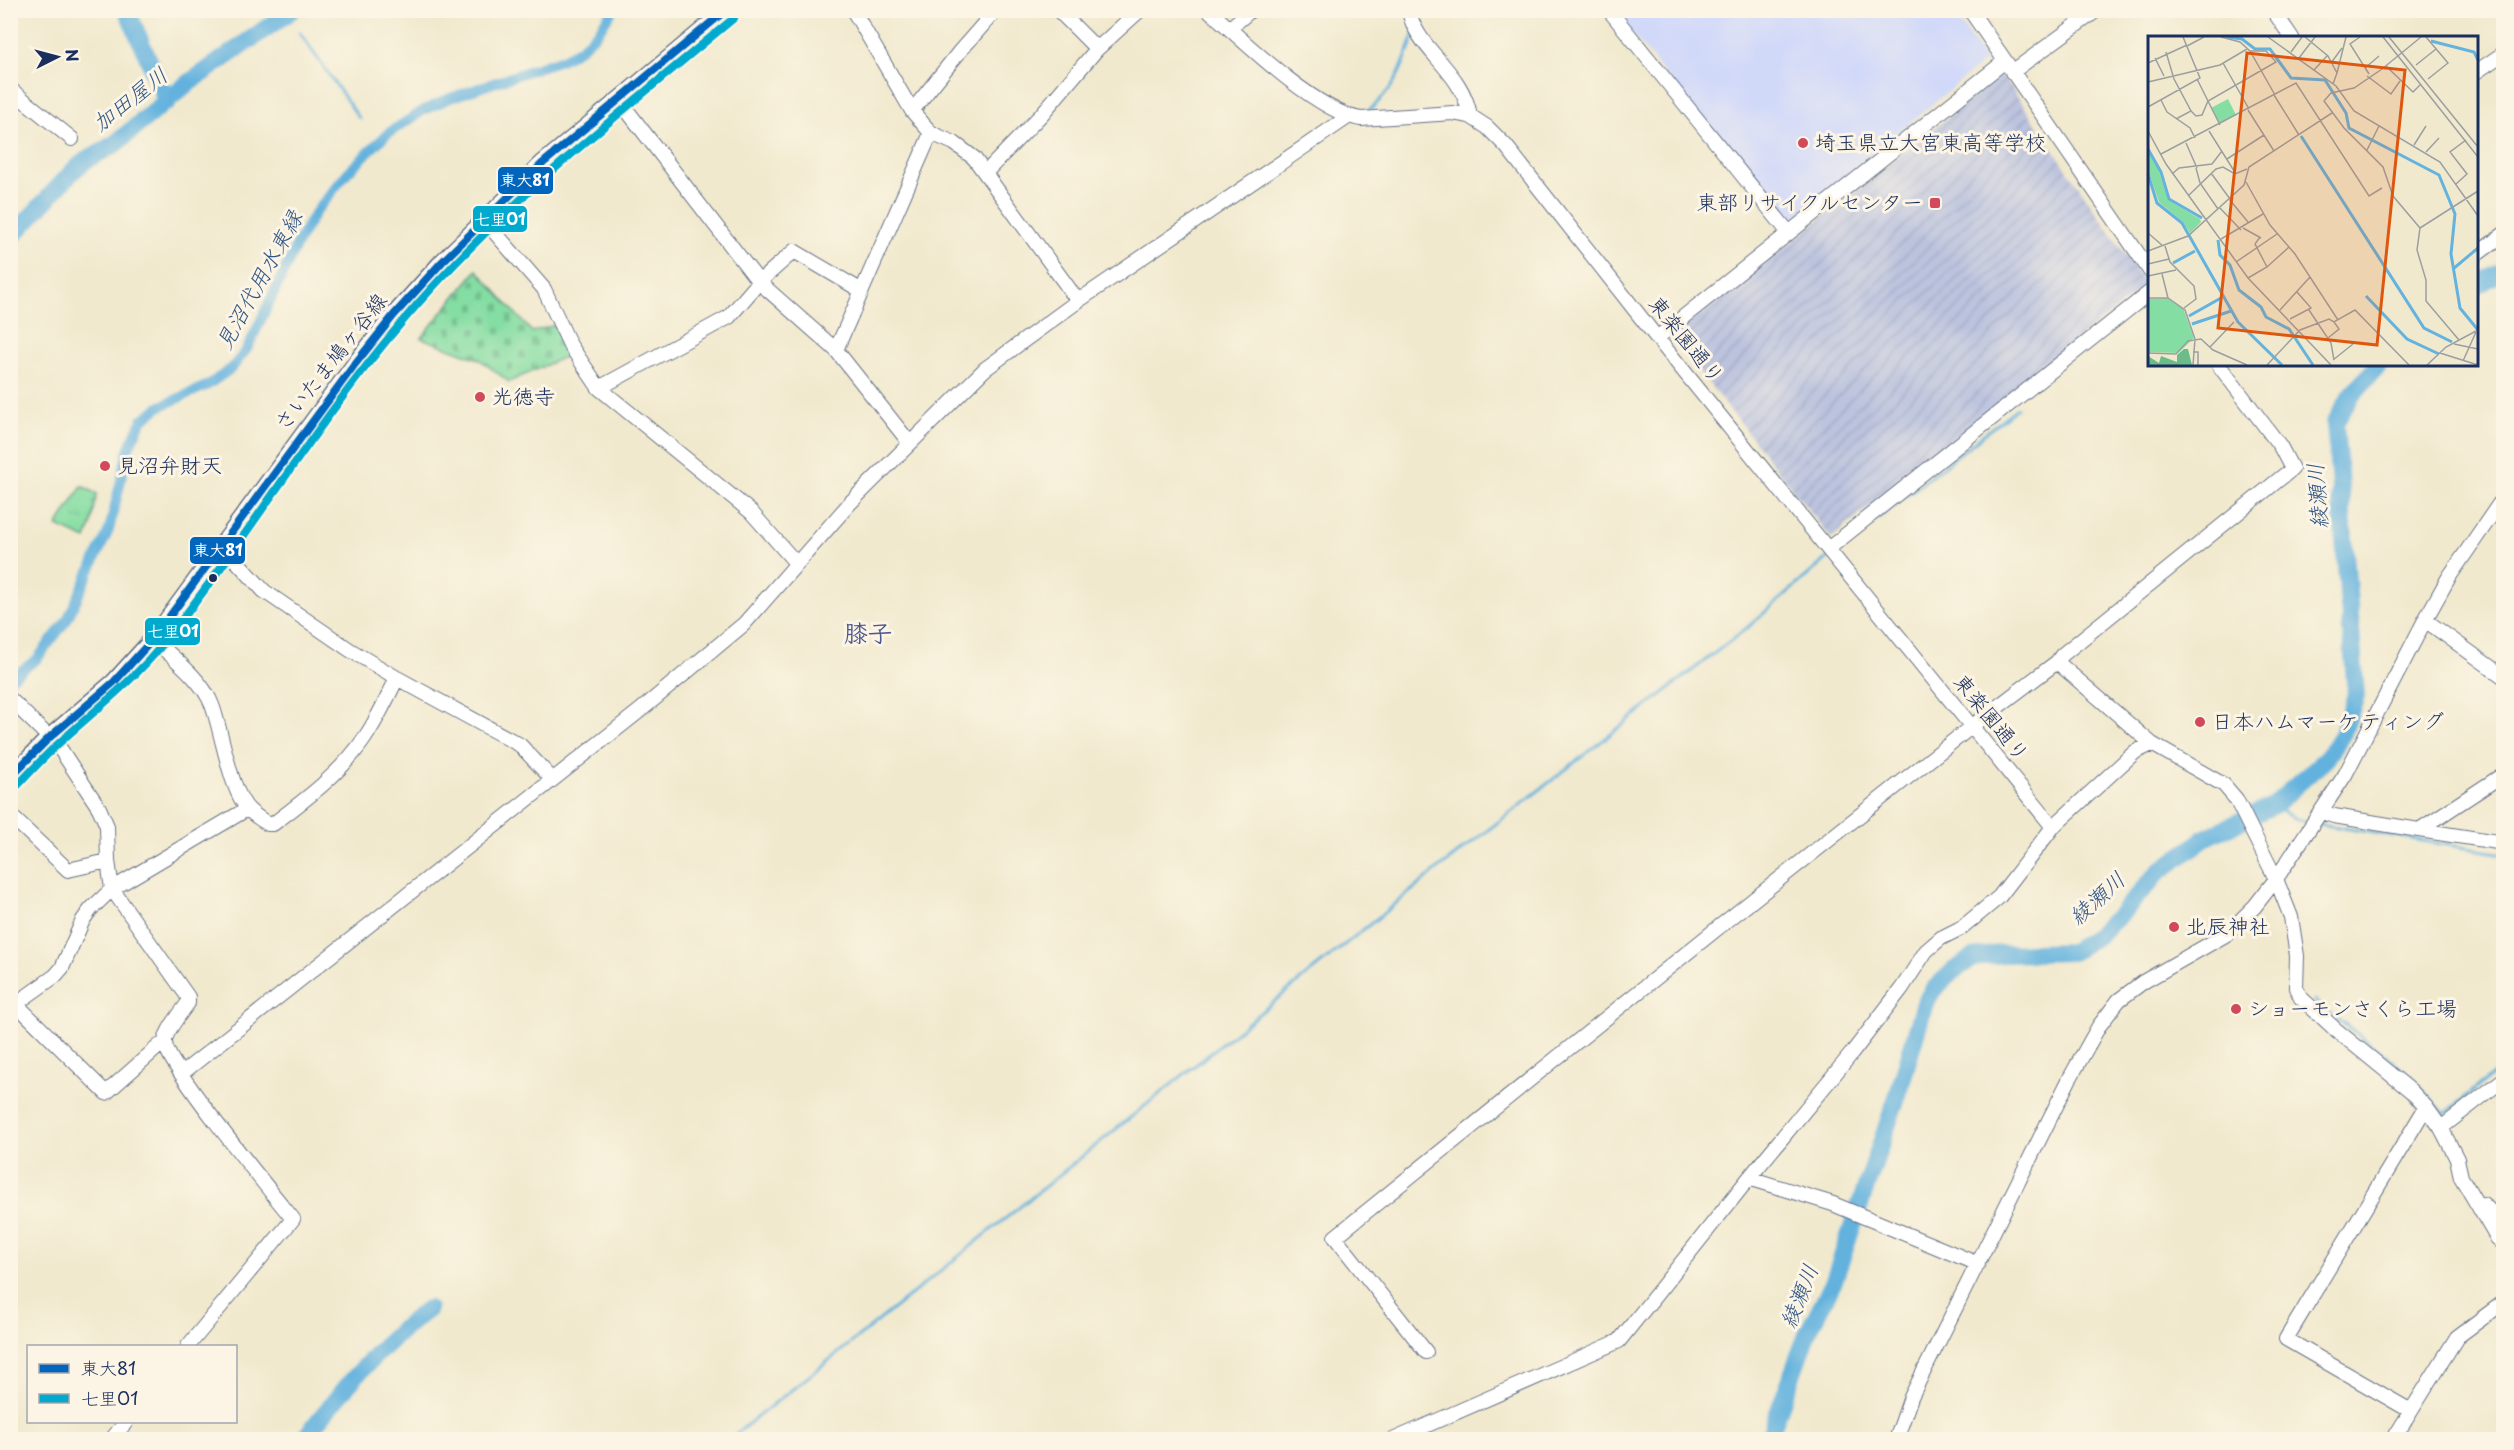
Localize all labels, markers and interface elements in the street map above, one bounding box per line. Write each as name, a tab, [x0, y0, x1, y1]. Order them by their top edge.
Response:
north arrow	[27, 27, 87, 87]
inset map	[2148, 36, 2478, 366]
text: N	[60, 48, 86, 63]
water label: 加田屋川	[84, 58, 174, 138]
place label: 埼玉県立大宮東高等学校	[1815, 125, 2046, 157]
marker: 埼玉県立大宮東高等学校	[1796, 136, 1810, 150]
line badge: 東大81	[497, 166, 554, 195]
text: 東大81	[500, 167, 550, 191]
place label: 東部リサイクルセンター	[1696, 185, 1923, 217]
marker: 東部リサイクルセンター	[1928, 196, 1942, 210]
water label: 見沼代用水東縁	[206, 202, 310, 355]
line badge: 七里01	[472, 205, 528, 233]
text: 七里01	[474, 206, 526, 230]
street label: さいたま鳩ヶ谷線	[265, 285, 393, 436]
street label: 東楽園通り	[1642, 288, 1733, 390]
place label: 光徳寺	[492, 379, 555, 411]
marker: 光徳寺	[473, 390, 487, 404]
place label: 見沼弁財天	[117, 448, 222, 480]
marker: 見沼弁財天	[98, 459, 112, 473]
water label: 綾瀬川	[2297, 462, 2334, 530]
line badge: 東大81	[189, 536, 246, 565]
text: 東大81	[193, 537, 243, 561]
unlabelled marker	[207, 572, 219, 584]
district label: 膝子	[844, 614, 892, 650]
line badge: 七里01	[144, 617, 201, 646]
text: 七里01	[147, 618, 199, 642]
street label: 東楽園通り	[1947, 666, 2038, 768]
place label: 日本ハムマーケティング	[2212, 704, 2444, 736]
marker: 日本ハムマーケティング	[2193, 715, 2207, 729]
water label: 綾瀬川	[2060, 863, 2132, 931]
place label: 北辰神社	[2186, 909, 2270, 941]
marker: 北辰神社	[2167, 920, 2181, 934]
place label: ショーモンさくら工場	[2248, 991, 2457, 1023]
marker: ショーモンさくら工場	[2229, 1002, 2243, 1016]
water label: 綾瀬川	[1770, 1259, 1825, 1332]
legend	[27, 1345, 237, 1423]
text: 東大81	[81, 1354, 136, 1381]
text: 七里01	[81, 1384, 138, 1411]

